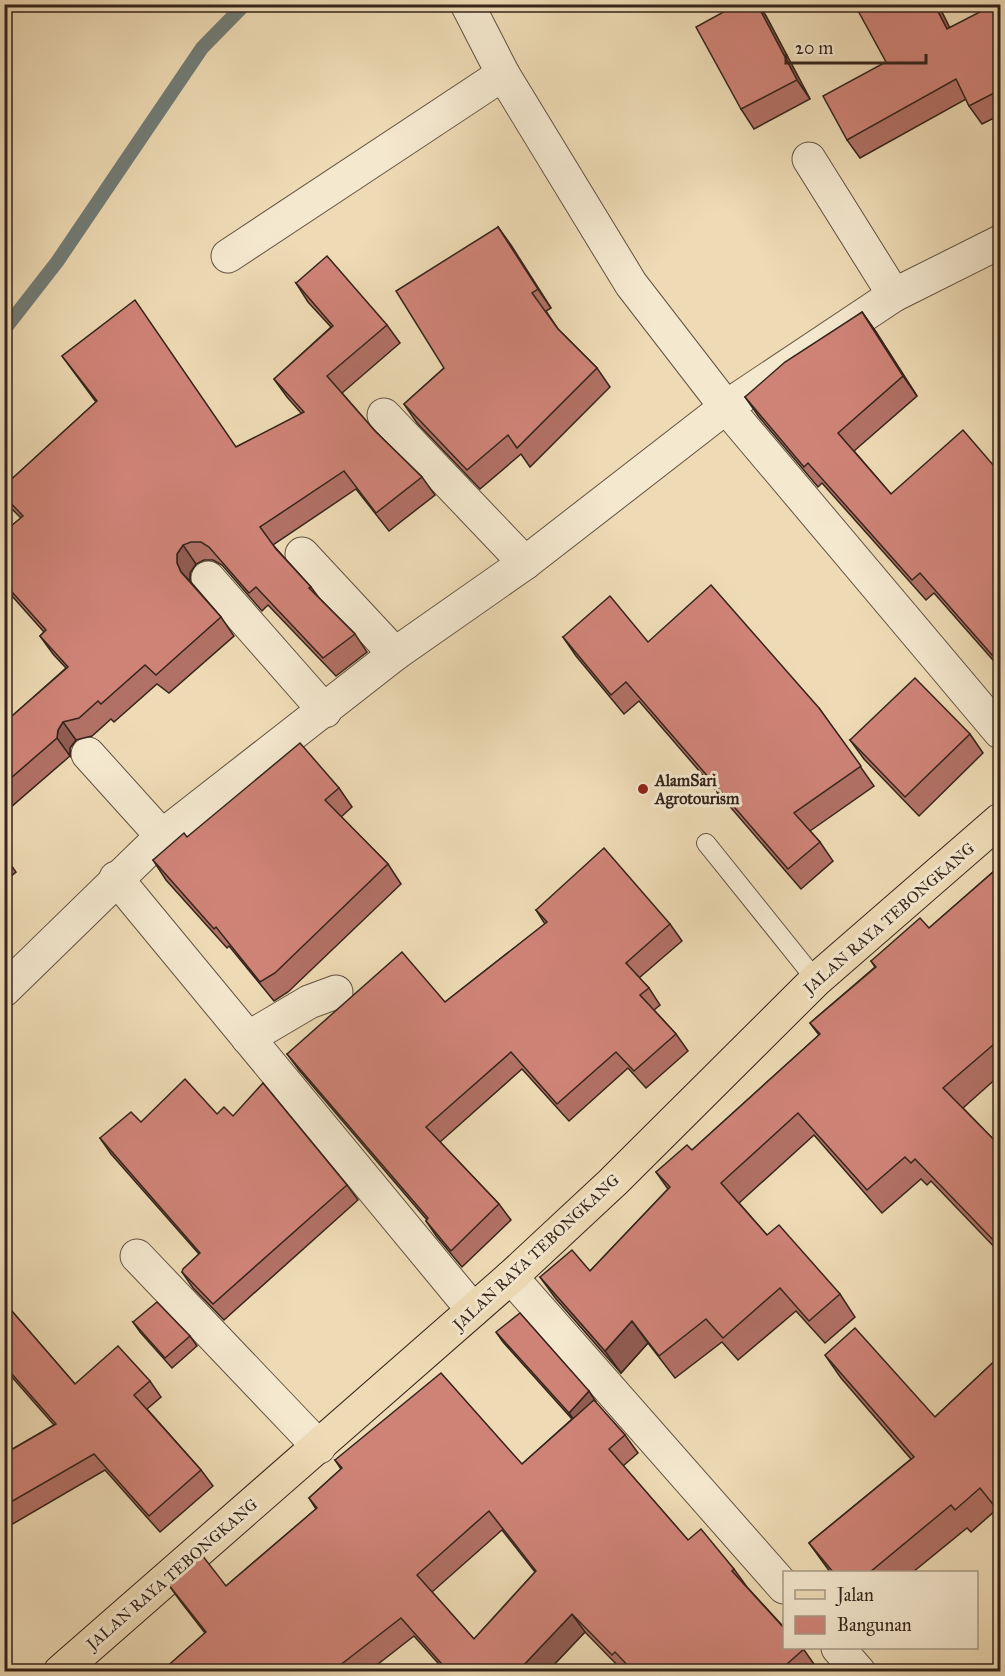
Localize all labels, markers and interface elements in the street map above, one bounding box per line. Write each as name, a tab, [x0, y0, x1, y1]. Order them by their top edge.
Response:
scale bar	[786, 27, 926, 65]
text: 20 m	[795, 37, 833, 59]
place label: AlamSari Agrotourism	[654, 771, 740, 809]
marker: AlamSari Agrotourism	[636, 782, 650, 796]
street label: JALAN RAYA TEBONGKANG	[798, 838, 979, 999]
street label: JALAN RAYA TEBONGKANG	[448, 1170, 624, 1336]
street label: JALAN RAYA TEBONGKANG	[81, 1494, 262, 1655]
legend	[783, 1571, 978, 1649]
text: Jalan	[835, 1584, 874, 1607]
text: Bangunan	[837, 1614, 912, 1637]

